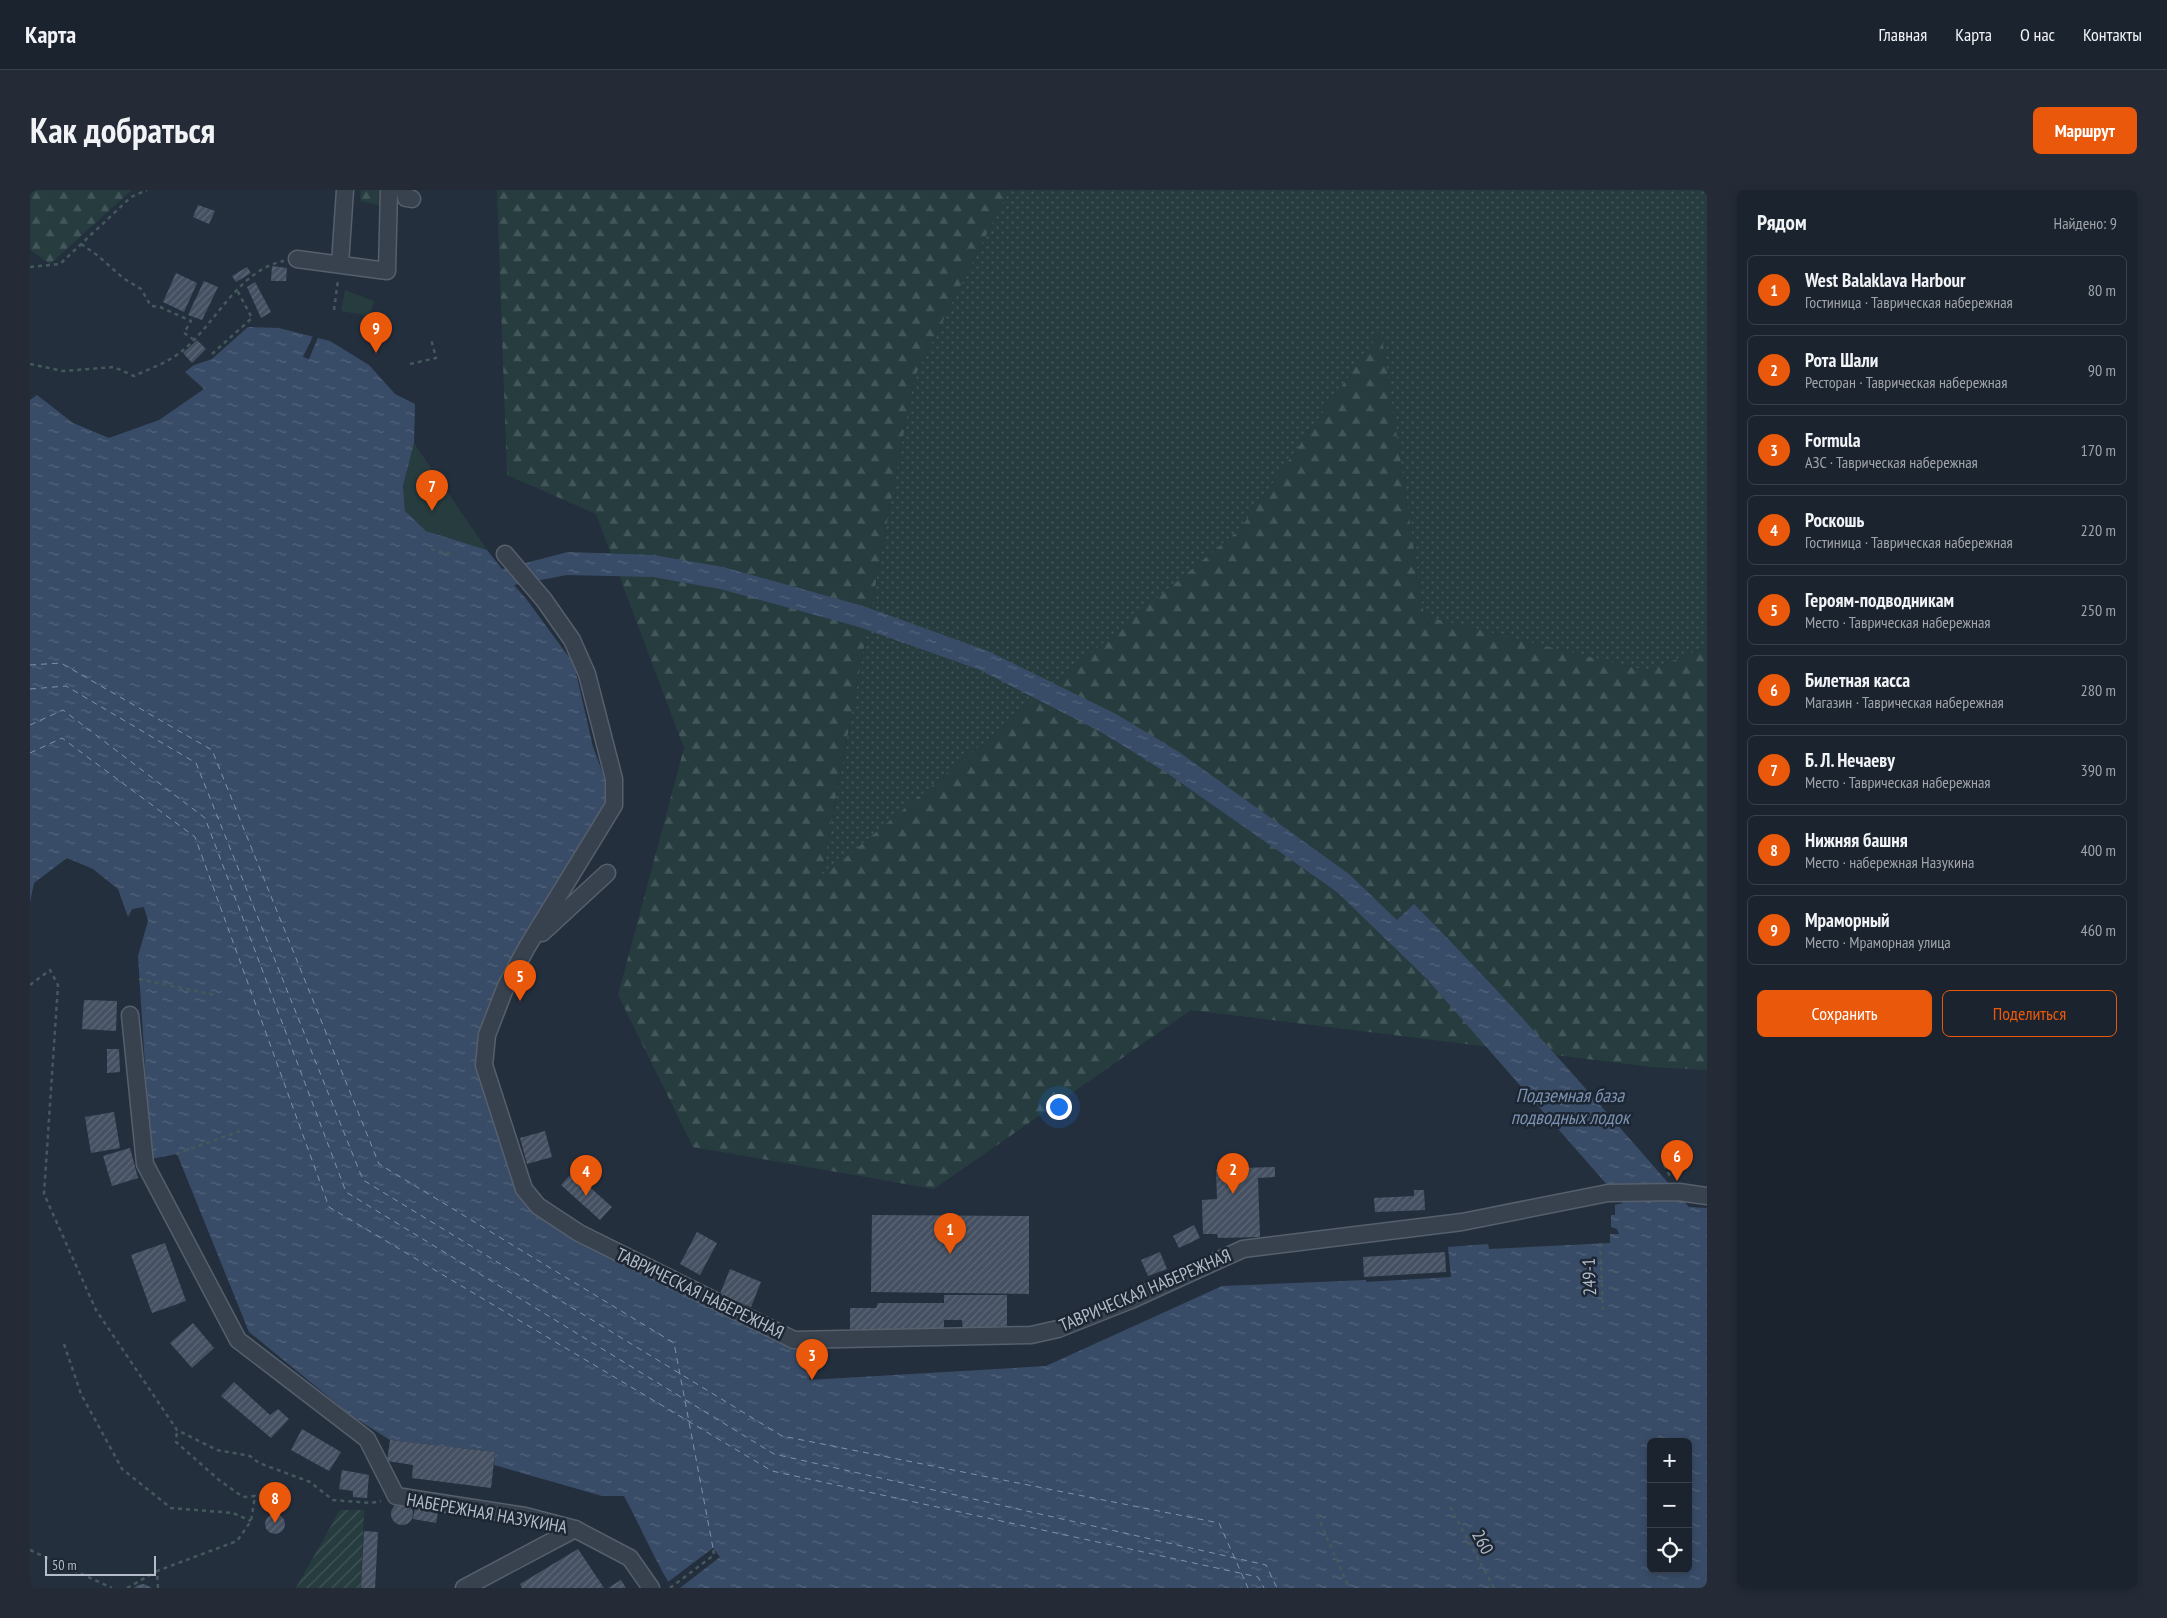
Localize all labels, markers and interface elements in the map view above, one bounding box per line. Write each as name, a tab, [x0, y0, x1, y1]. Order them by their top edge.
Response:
text: Карта	[25, 19, 76, 50]
text: Главная	[1879, 23, 1927, 46]
text: Карта	[1955, 23, 1992, 46]
text: О нас	[2020, 23, 2055, 46]
text: Контакты	[2083, 23, 2142, 46]
text: Как добраться	[30, 107, 215, 153]
button: Маршрут	[2033, 107, 2137, 154]
text: Рядом	[1757, 209, 1807, 236]
text: Найдено: 9	[2054, 213, 2117, 233]
text: West Balaklava Harbour	[1805, 268, 1966, 292]
text: 1	[1770, 280, 1778, 300]
text: 80 m	[2088, 280, 2116, 300]
text: Гостиница · Таврическая набережная	[1805, 292, 2013, 312]
pin: 9	[360, 312, 392, 353]
text: Рота Шали	[1805, 348, 1878, 372]
text: 2	[1770, 360, 1778, 380]
text: 90 m	[2088, 360, 2116, 380]
text: Ресторан · Таврическая набережная	[1805, 372, 2007, 392]
text: Formula	[1805, 428, 1861, 452]
text: 3	[1770, 440, 1778, 460]
text: 170 m	[2081, 440, 2116, 460]
text: АЗС · Таврическая набережная	[1805, 452, 1978, 472]
pin: 7	[416, 470, 448, 511]
text: Роскошь	[1805, 508, 1864, 532]
text: 4	[1770, 520, 1778, 540]
text: 220 m	[2081, 520, 2116, 540]
text: Гостиница · Таврическая набережная	[1805, 532, 2013, 552]
text: Героям-подводникам	[1805, 588, 1954, 612]
text: 5	[1770, 600, 1778, 620]
text: 250 m	[2081, 600, 2116, 620]
text: Место · Таврическая набережная	[1805, 612, 1991, 632]
text: Билетная касса	[1805, 668, 1910, 692]
text: 6	[1770, 680, 1778, 700]
text: 280 m	[2081, 680, 2116, 700]
text: Магазин · Таврическая набережная	[1805, 692, 2004, 712]
text: Б. Л. Нечаеву	[1805, 748, 1895, 772]
text: 7	[1770, 760, 1778, 780]
text: 390 m	[2081, 760, 2116, 780]
text: Место · Таврическая набережная	[1805, 772, 1991, 792]
text: Нижняя башня	[1805, 828, 1908, 852]
text: 8	[1770, 840, 1778, 860]
text: 400 m	[2081, 840, 2116, 860]
text: Место · набережная Назукина	[1805, 852, 1974, 872]
text: Мраморный	[1805, 908, 1890, 932]
text: 9	[1770, 920, 1778, 940]
text: 460 m	[2081, 920, 2116, 940]
text: Место · Мраморная улица	[1805, 932, 1951, 952]
pin: 5	[504, 960, 536, 1001]
button: Сохранить	[1757, 990, 1932, 1037]
button: Поделиться	[1942, 990, 2117, 1037]
water label: Подземная база подводных лодок	[1511, 1083, 1632, 1129]
your location	[1046, 1094, 1072, 1120]
pin: 6	[1661, 1140, 1693, 1181]
pin: 2	[1217, 1153, 1249, 1194]
pin: 4	[570, 1155, 602, 1196]
pin: 1	[934, 1213, 966, 1254]
street label: ТАВРИЧЕСКАЯ НАБЕРЕЖНАЯ	[612, 1242, 788, 1344]
street label: ТАВРИЧЕСКАЯ НАБЕРЕЖНАЯ	[1056, 1243, 1234, 1337]
street label: 249-1	[1577, 1258, 1601, 1296]
pin: 3	[796, 1339, 828, 1380]
map controls	[1647, 1438, 1692, 1573]
button: +	[1647, 1438, 1692, 1483]
pin: 8	[259, 1482, 291, 1523]
button: −	[1647, 1483, 1692, 1528]
street label: НАБЕРЕЖНАЯ НАЗУКИНА	[405, 1488, 570, 1539]
street label: 260	[1467, 1526, 1499, 1558]
button: locate	[1647, 1528, 1692, 1573]
scale bar	[45, 1553, 156, 1576]
text: 50 m	[52, 1556, 77, 1574]

